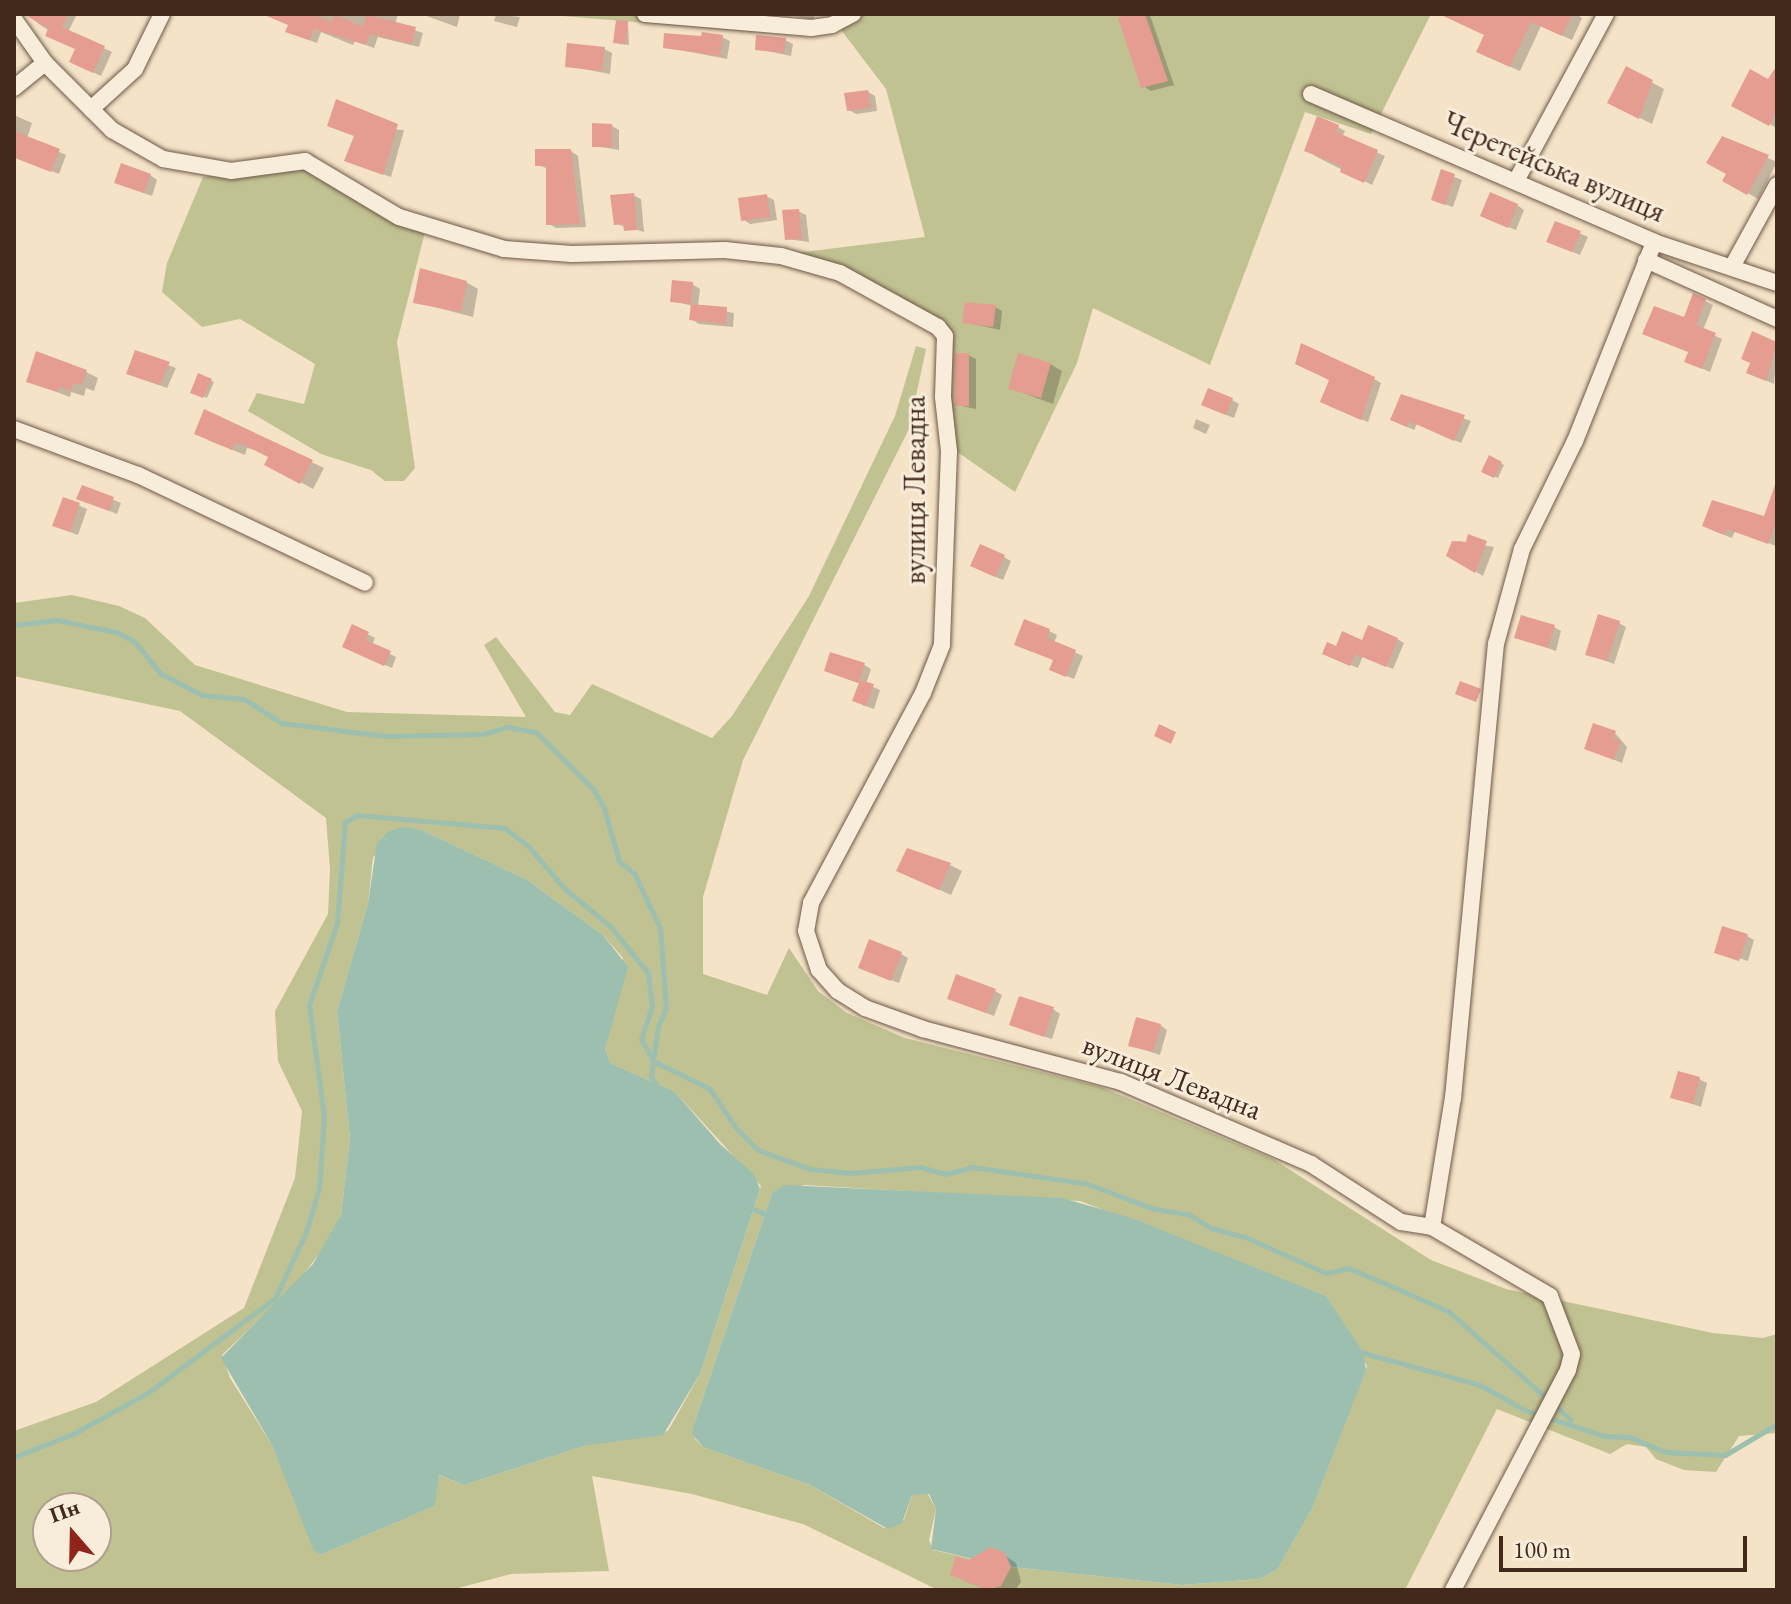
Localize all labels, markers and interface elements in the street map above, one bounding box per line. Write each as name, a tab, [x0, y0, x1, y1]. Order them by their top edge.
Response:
street label: Черетейська вулиця	[1437, 104, 1671, 230]
street label: вулиця Левадна	[897, 396, 933, 584]
street label: вулиця Левадна	[1077, 1026, 1267, 1128]
north arrow	[32, 1492, 112, 1572]
text: Пн	[45, 1492, 83, 1530]
scale bar	[1503, 1520, 1751, 1570]
text: 100 m	[1513, 1534, 1571, 1565]

